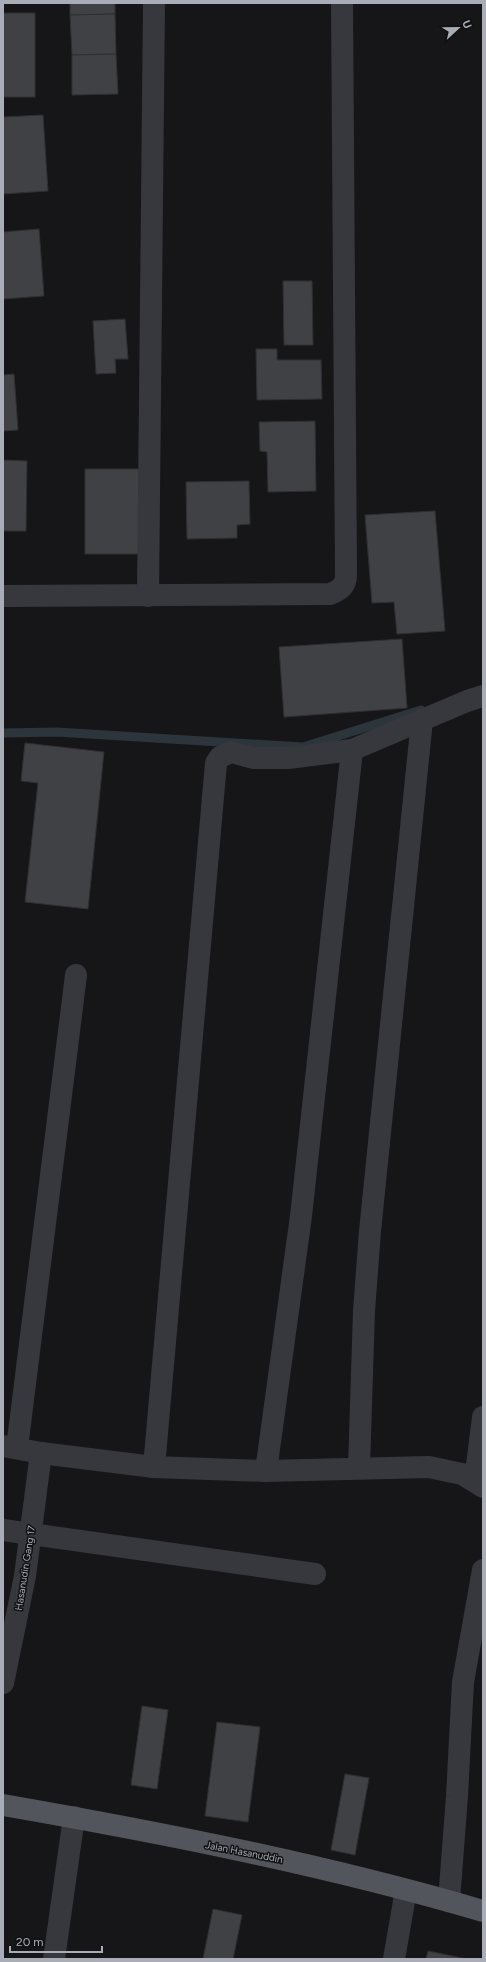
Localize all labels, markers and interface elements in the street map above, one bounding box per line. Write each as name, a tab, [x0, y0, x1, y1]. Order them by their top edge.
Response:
north arrow	[438, 8, 478, 48]
text: U	[459, 18, 474, 31]
street label: Hasanudin Gang 17	[12, 1524, 38, 1611]
street label: Jalan Hasanuddin	[204, 1838, 284, 1866]
scale bar	[10, 1928, 102, 1954]
text: 20 m	[16, 1935, 44, 1949]

